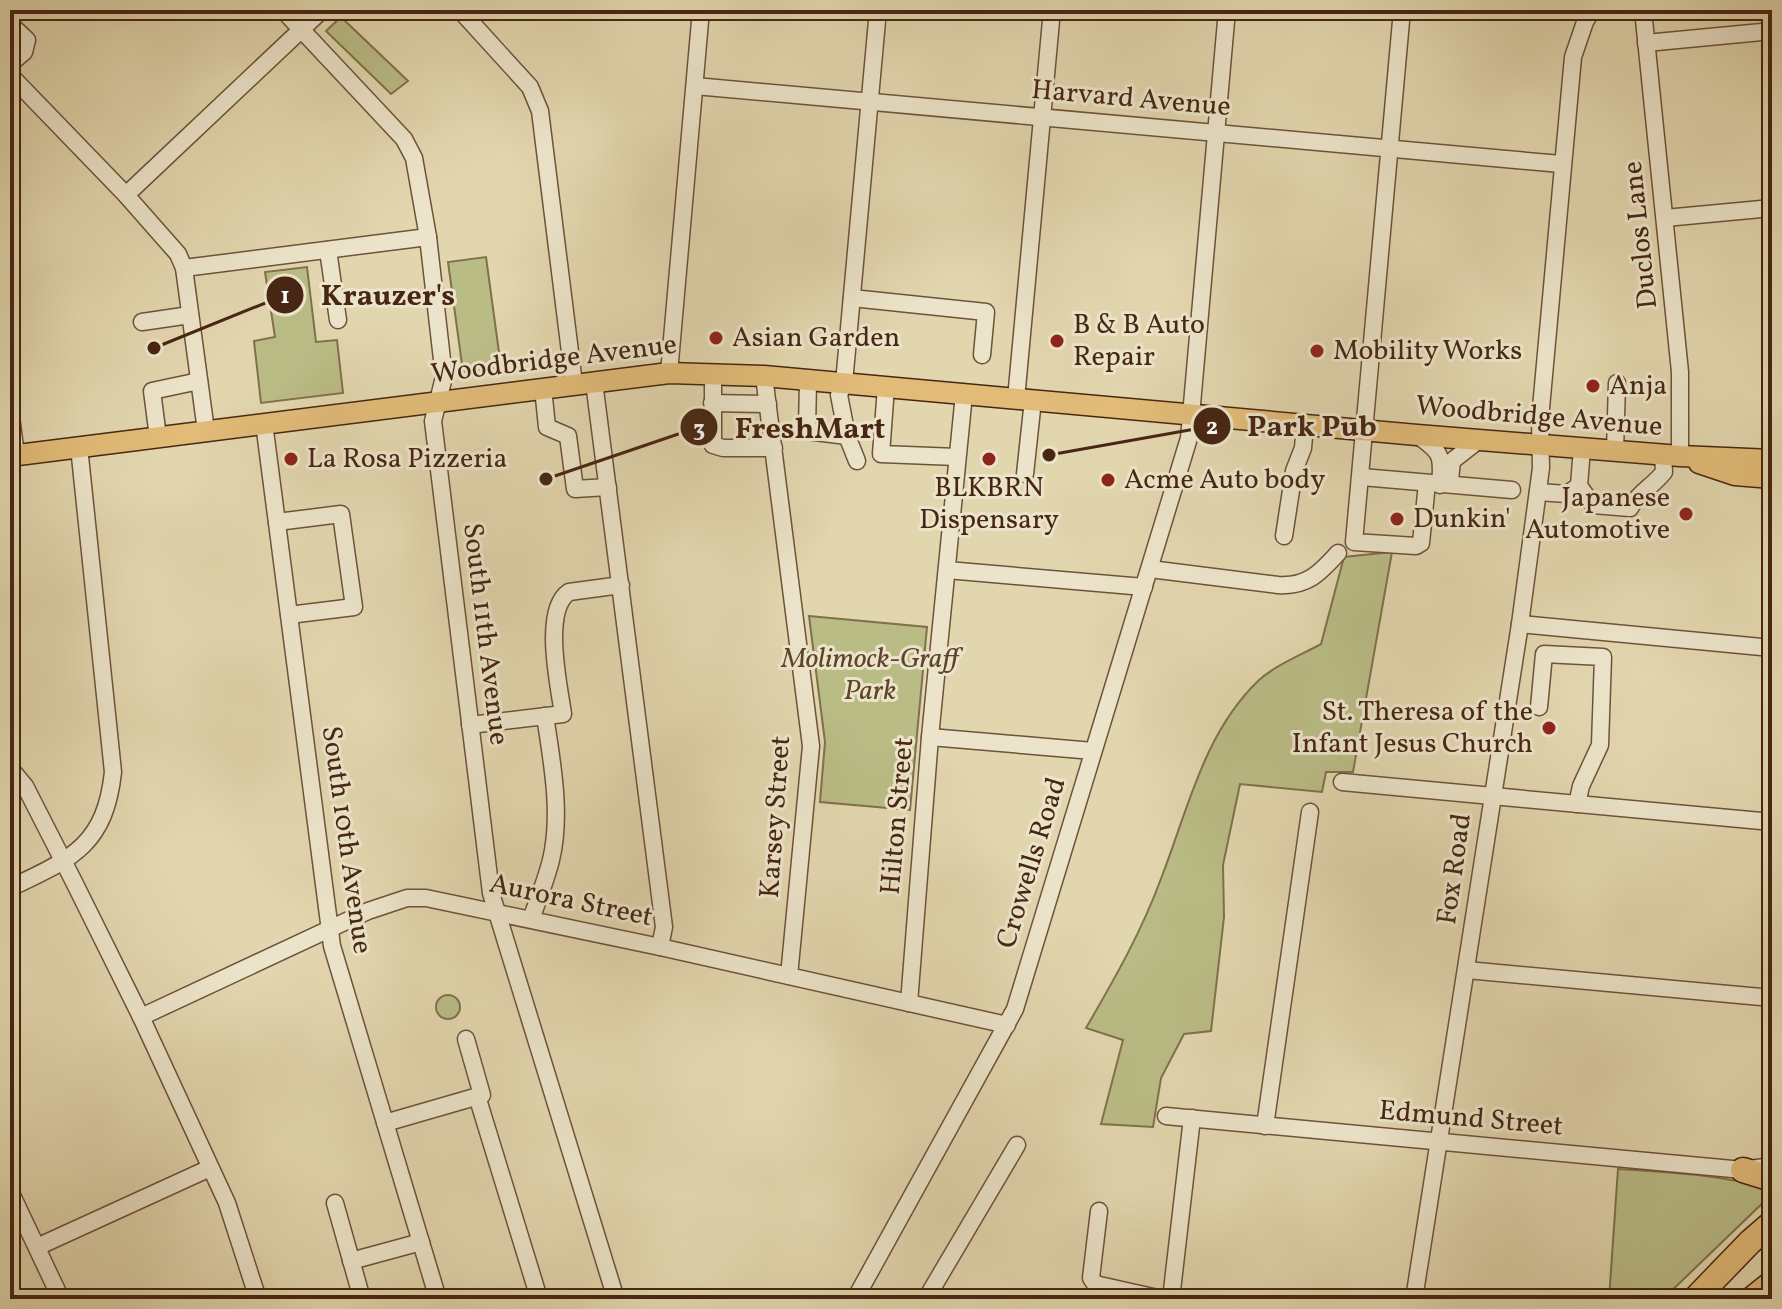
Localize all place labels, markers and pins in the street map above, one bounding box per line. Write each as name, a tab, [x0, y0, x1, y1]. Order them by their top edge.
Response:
callout: Krauzer's	[265, 268, 471, 322]
place label: B & B Auto Repair	[1073, 306, 1205, 377]
place label: Asian Garden	[732, 319, 900, 358]
marker: Asian Garden	[707, 329, 725, 347]
marker: B & B Auto Repair	[1048, 332, 1066, 350]
place label: Mobility Works	[1333, 332, 1522, 371]
marker: Mobility Works	[1308, 342, 1326, 360]
place label: Anja	[1609, 367, 1667, 406]
marker: Anja	[1584, 377, 1602, 395]
callout: Park Pub	[1192, 399, 1393, 453]
callout: FreshMart	[679, 400, 902, 454]
place label: La Rosa Pizzeria	[307, 440, 507, 479]
marker: La Rosa Pizzeria	[282, 450, 300, 468]
marker: BLKBRN Dispensary	[980, 450, 998, 468]
place label: Acme Auto body	[1124, 461, 1325, 500]
place label: BLKBRN Dispensary	[919, 469, 1059, 540]
marker: Acme Auto body	[1099, 471, 1117, 489]
place label: Japanese Automotive	[1525, 479, 1670, 550]
place label: Dunkin'	[1413, 500, 1511, 539]
marker: Japanese Automotive	[1677, 505, 1695, 523]
marker: Dunkin'	[1388, 510, 1406, 528]
place label: St. Theresa of the Infant Jesus Church	[1292, 693, 1533, 764]
marker: St. Theresa of the Infant Jesus Church	[1540, 719, 1558, 737]

